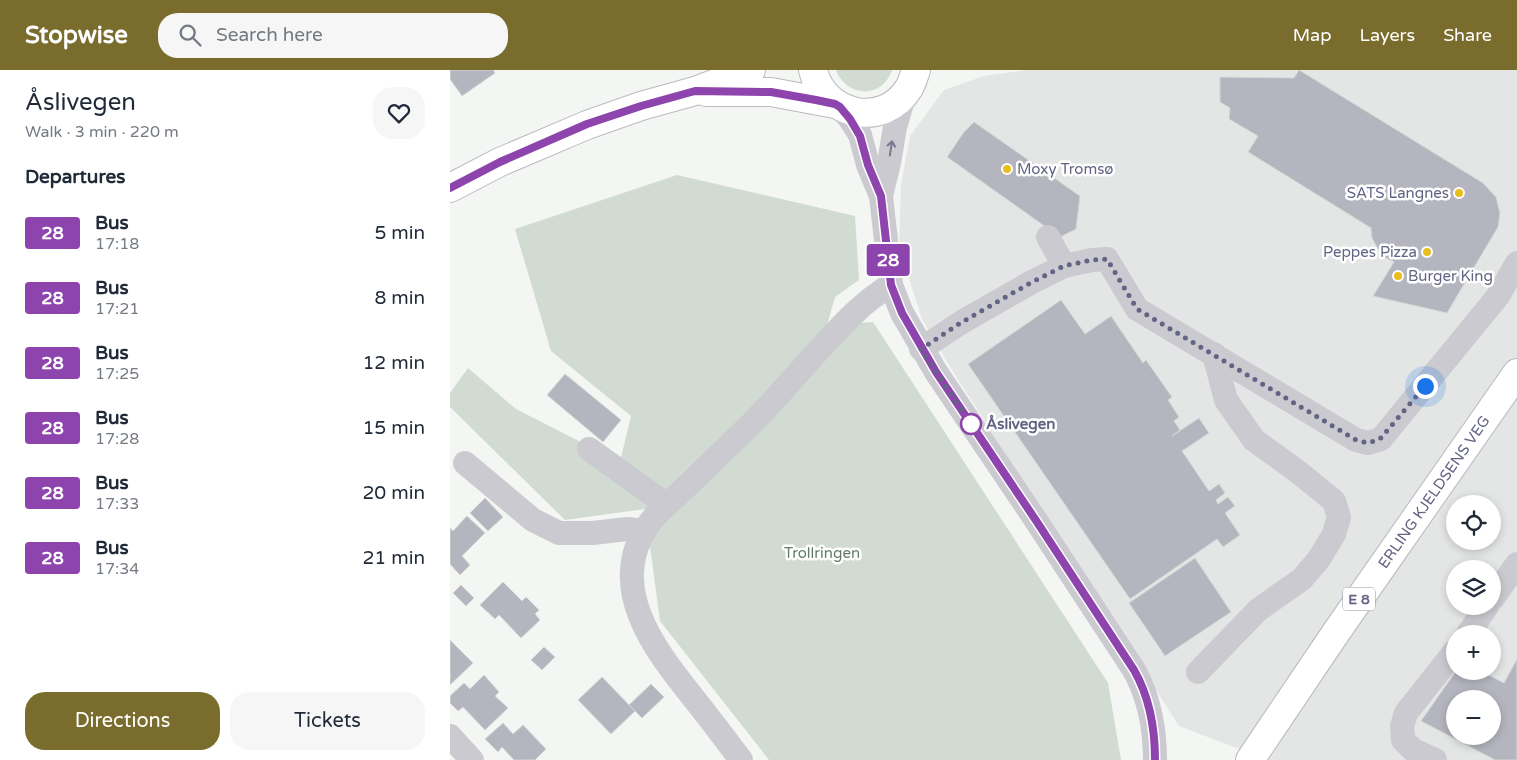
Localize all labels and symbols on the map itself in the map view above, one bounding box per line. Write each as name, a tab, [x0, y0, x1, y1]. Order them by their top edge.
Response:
one-way arrow	[887, 140, 897, 156]
place label: Moxy Tromsø	[1017, 160, 1113, 178]
marker: Moxy Tromsø	[1001, 163, 1013, 175]
place label: SATS Langnes	[1347, 184, 1449, 202]
marker: SATS Langnes	[1453, 187, 1465, 199]
place label: Peppes Pizza	[1323, 243, 1417, 261]
line badge: 28	[866, 244, 910, 276]
marker: Peppes Pizza	[1421, 246, 1433, 258]
place label: Burger King	[1408, 267, 1493, 285]
marker: Burger King	[1392, 270, 1404, 282]
your location	[1413, 374, 1438, 399]
street label: ERLING KJELDSENS VEG	[1374, 412, 1494, 572]
marker: Åslivegen	[960, 413, 982, 435]
place label: Åslivegen	[986, 414, 1055, 434]
park label: Trollringen	[784, 544, 860, 562]
road number: E 8	[1343, 588, 1375, 610]

